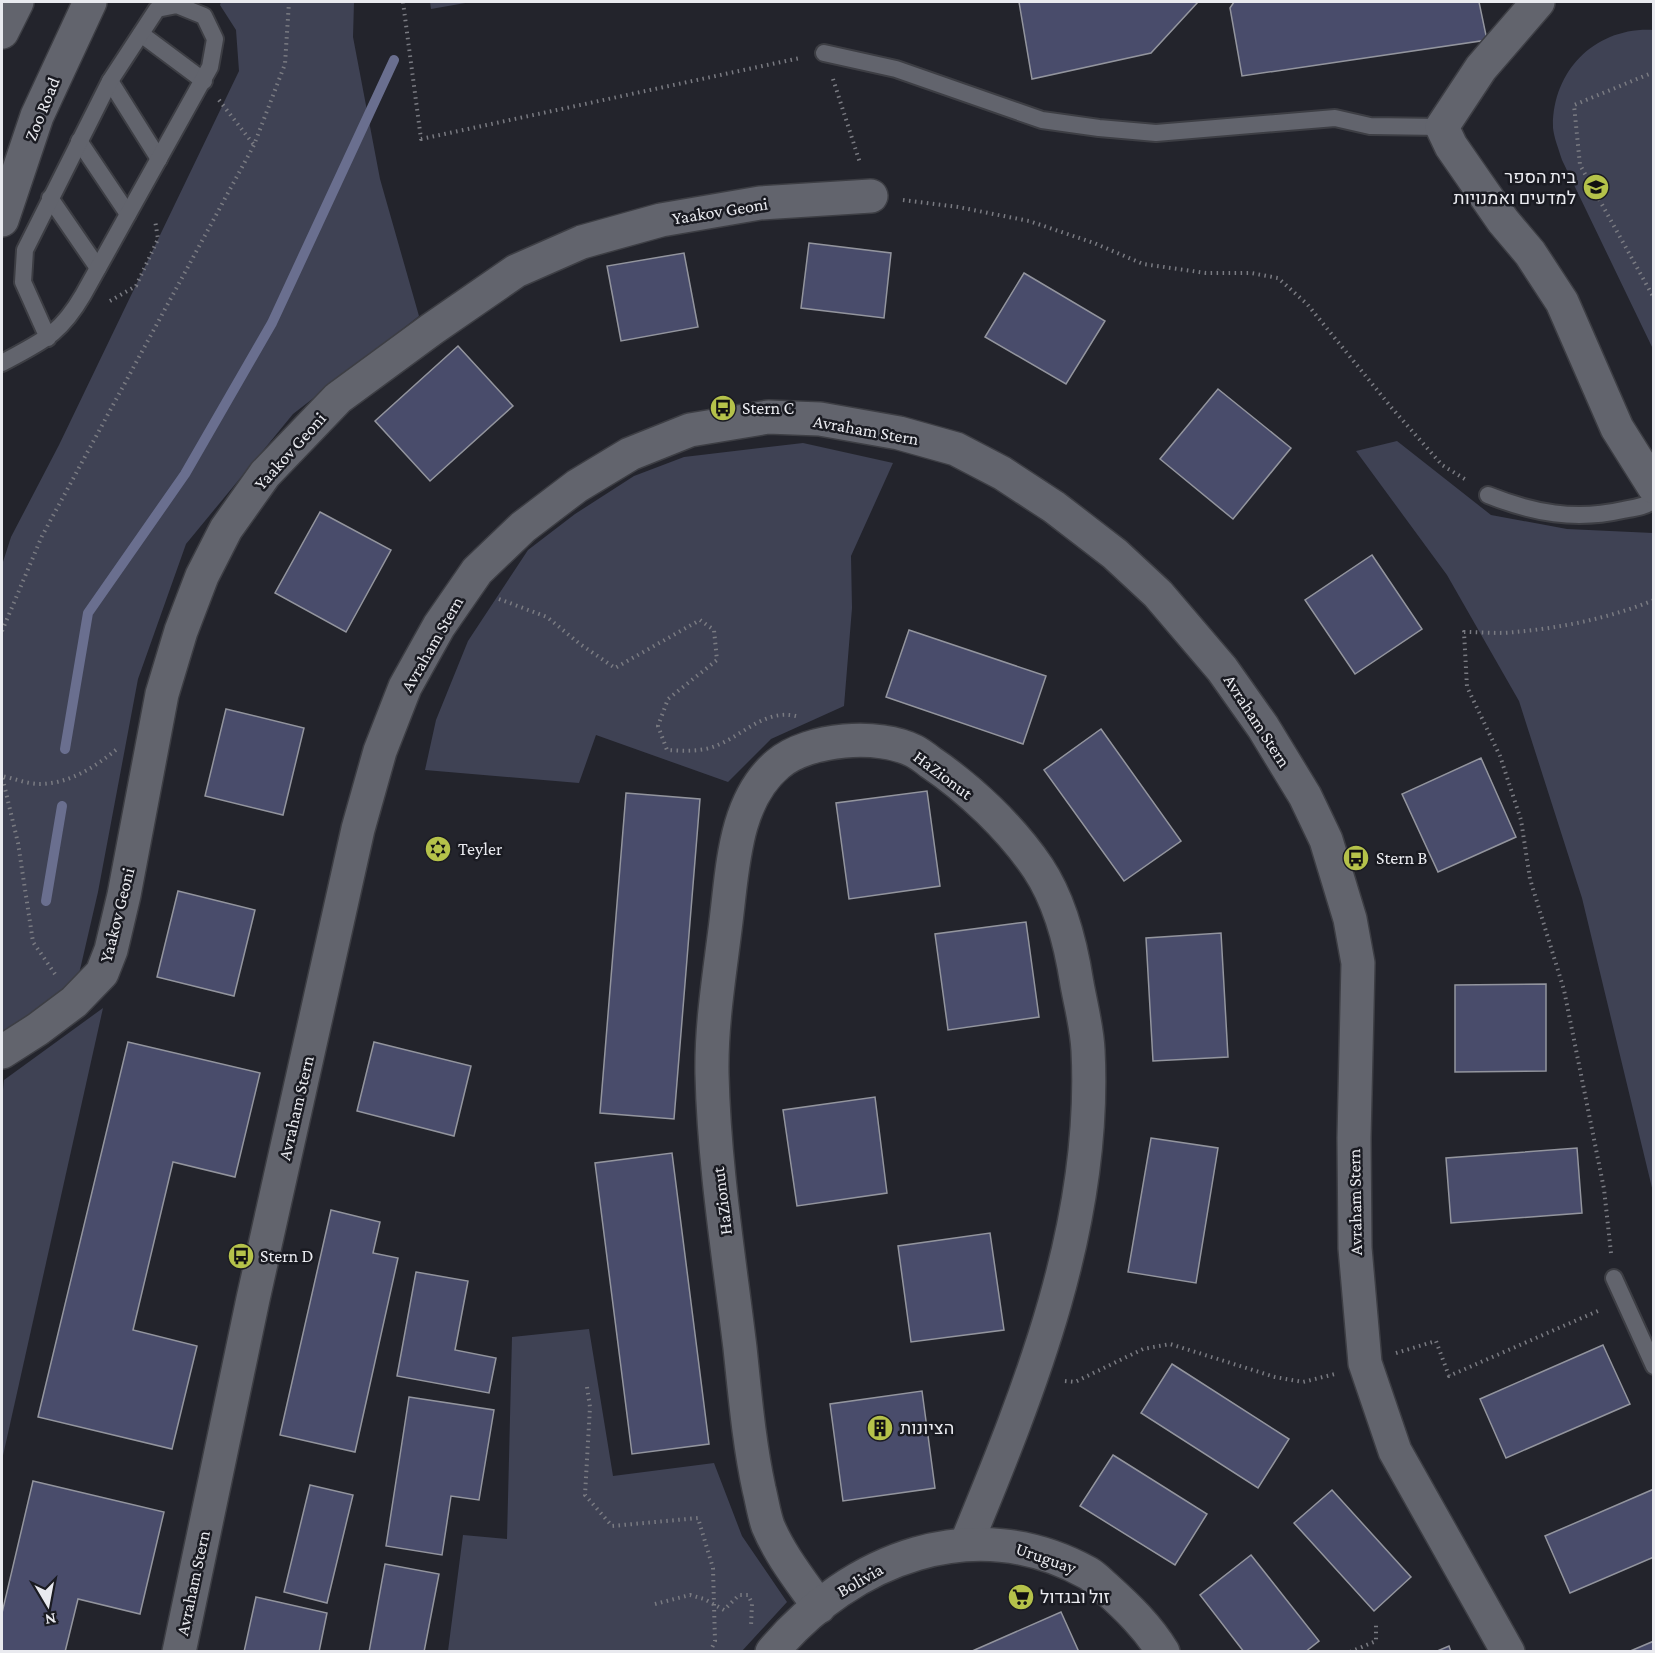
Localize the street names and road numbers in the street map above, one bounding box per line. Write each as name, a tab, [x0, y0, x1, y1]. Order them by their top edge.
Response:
street label: Zoo Road	[20, 74, 64, 144]
street label: Yaakov Geoni	[671, 194, 770, 228]
street label: Yaakov Geoni	[250, 408, 330, 494]
street label: Avraham Stern	[812, 411, 921, 449]
street label: Avraham Stern	[397, 593, 467, 695]
street label: Avraham Stern	[1220, 671, 1295, 771]
street label: HaZionut	[910, 746, 977, 804]
street label: Yaakov Geoni	[96, 865, 138, 964]
street label: Avraham Stern	[274, 1053, 318, 1162]
street label: Avraham Stern	[1344, 1148, 1366, 1255]
street label: HaZionut	[708, 1165, 736, 1236]
street label: Avraham Stern	[172, 1528, 214, 1637]
street label: Uruguay	[1013, 1538, 1079, 1578]
street label: Bolivia	[834, 1559, 886, 1601]

